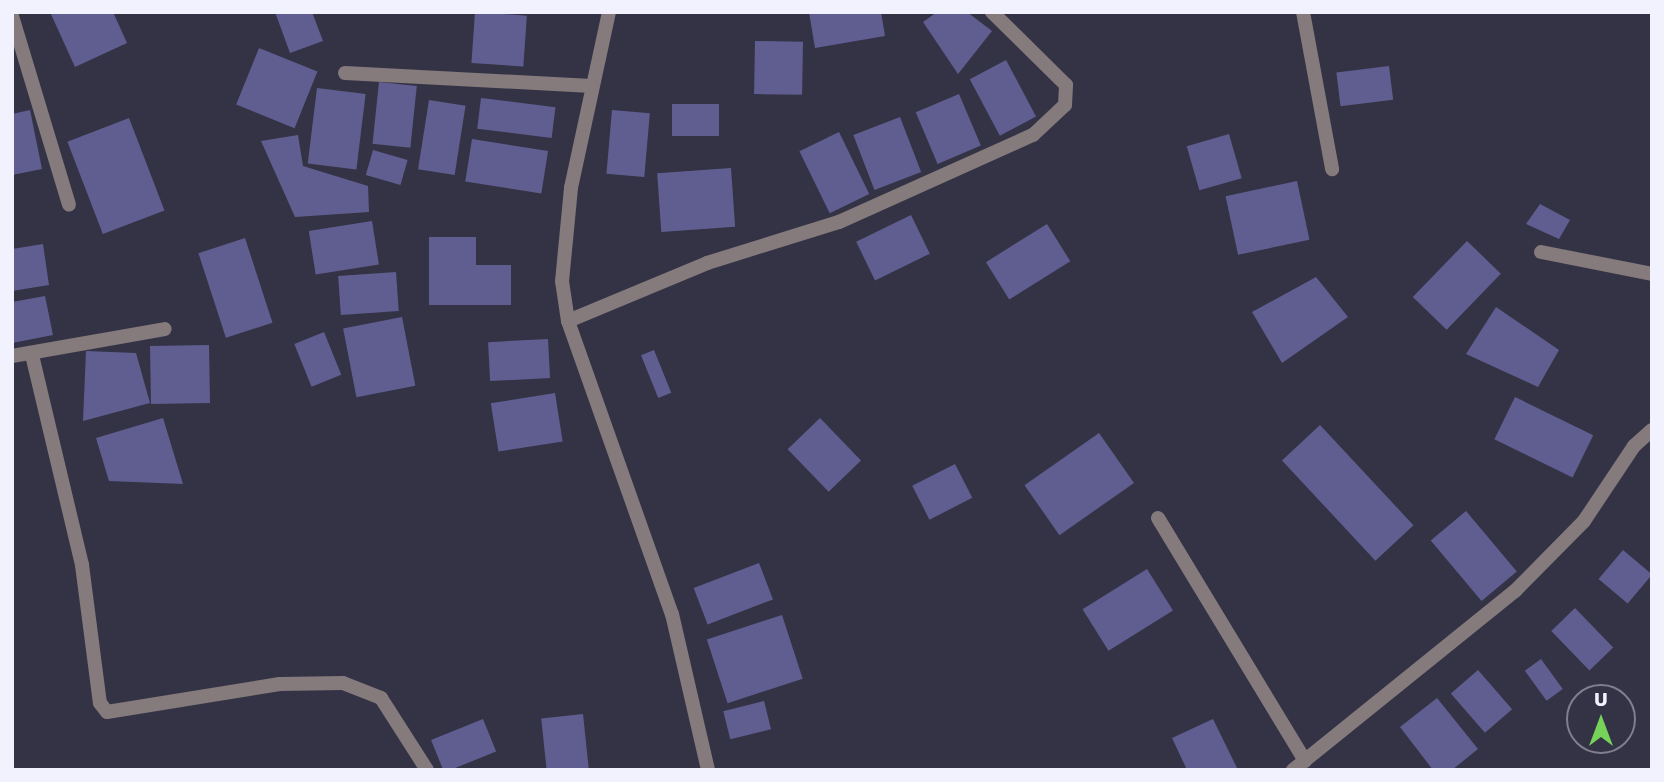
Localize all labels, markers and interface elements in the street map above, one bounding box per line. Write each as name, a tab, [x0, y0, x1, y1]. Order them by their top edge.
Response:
north arrow	[1566, 684, 1636, 754]
text: U	[1594, 688, 1608, 711]

